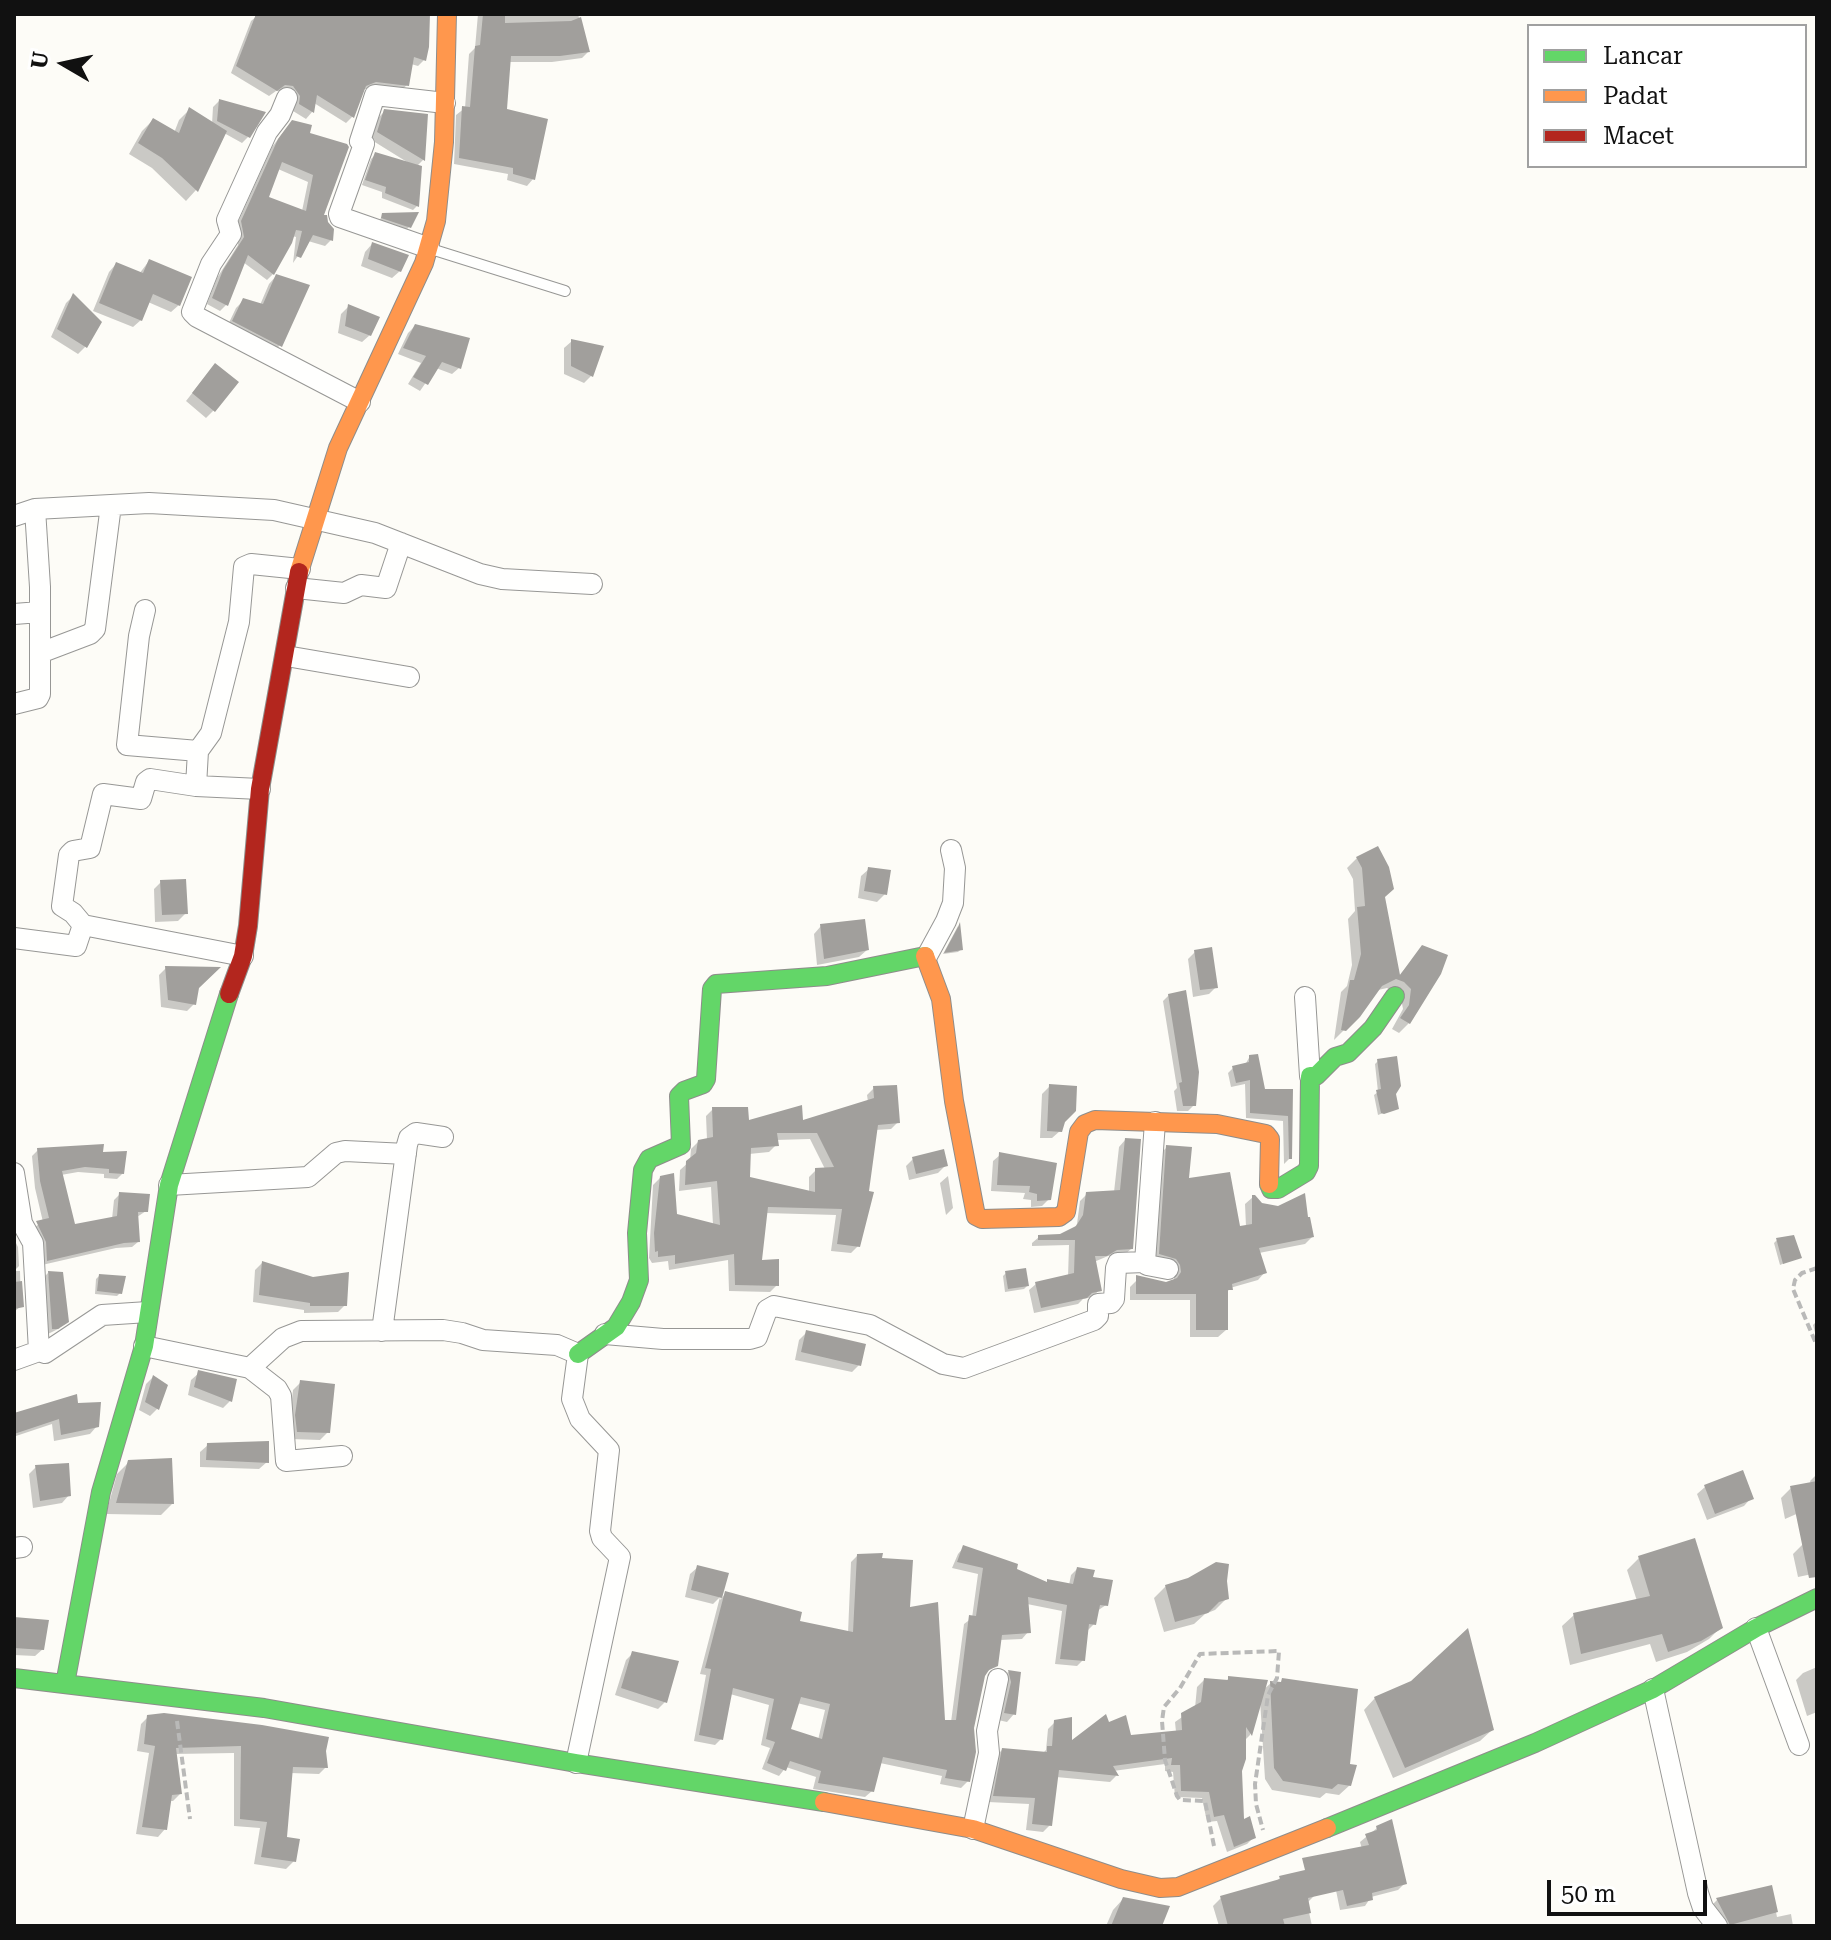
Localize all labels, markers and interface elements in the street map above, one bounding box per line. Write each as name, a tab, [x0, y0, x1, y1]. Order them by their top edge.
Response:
north arrow	[24, 24, 104, 104]
legend	[1527, 24, 1807, 168]
text: Lancar	[1603, 42, 1683, 70]
text: U	[26, 50, 53, 70]
text: Padat	[1603, 82, 1668, 110]
text: Macet	[1603, 122, 1674, 150]
scale bar	[1551, 1864, 1711, 1914]
text: 50 m	[1561, 1880, 1616, 1908]

